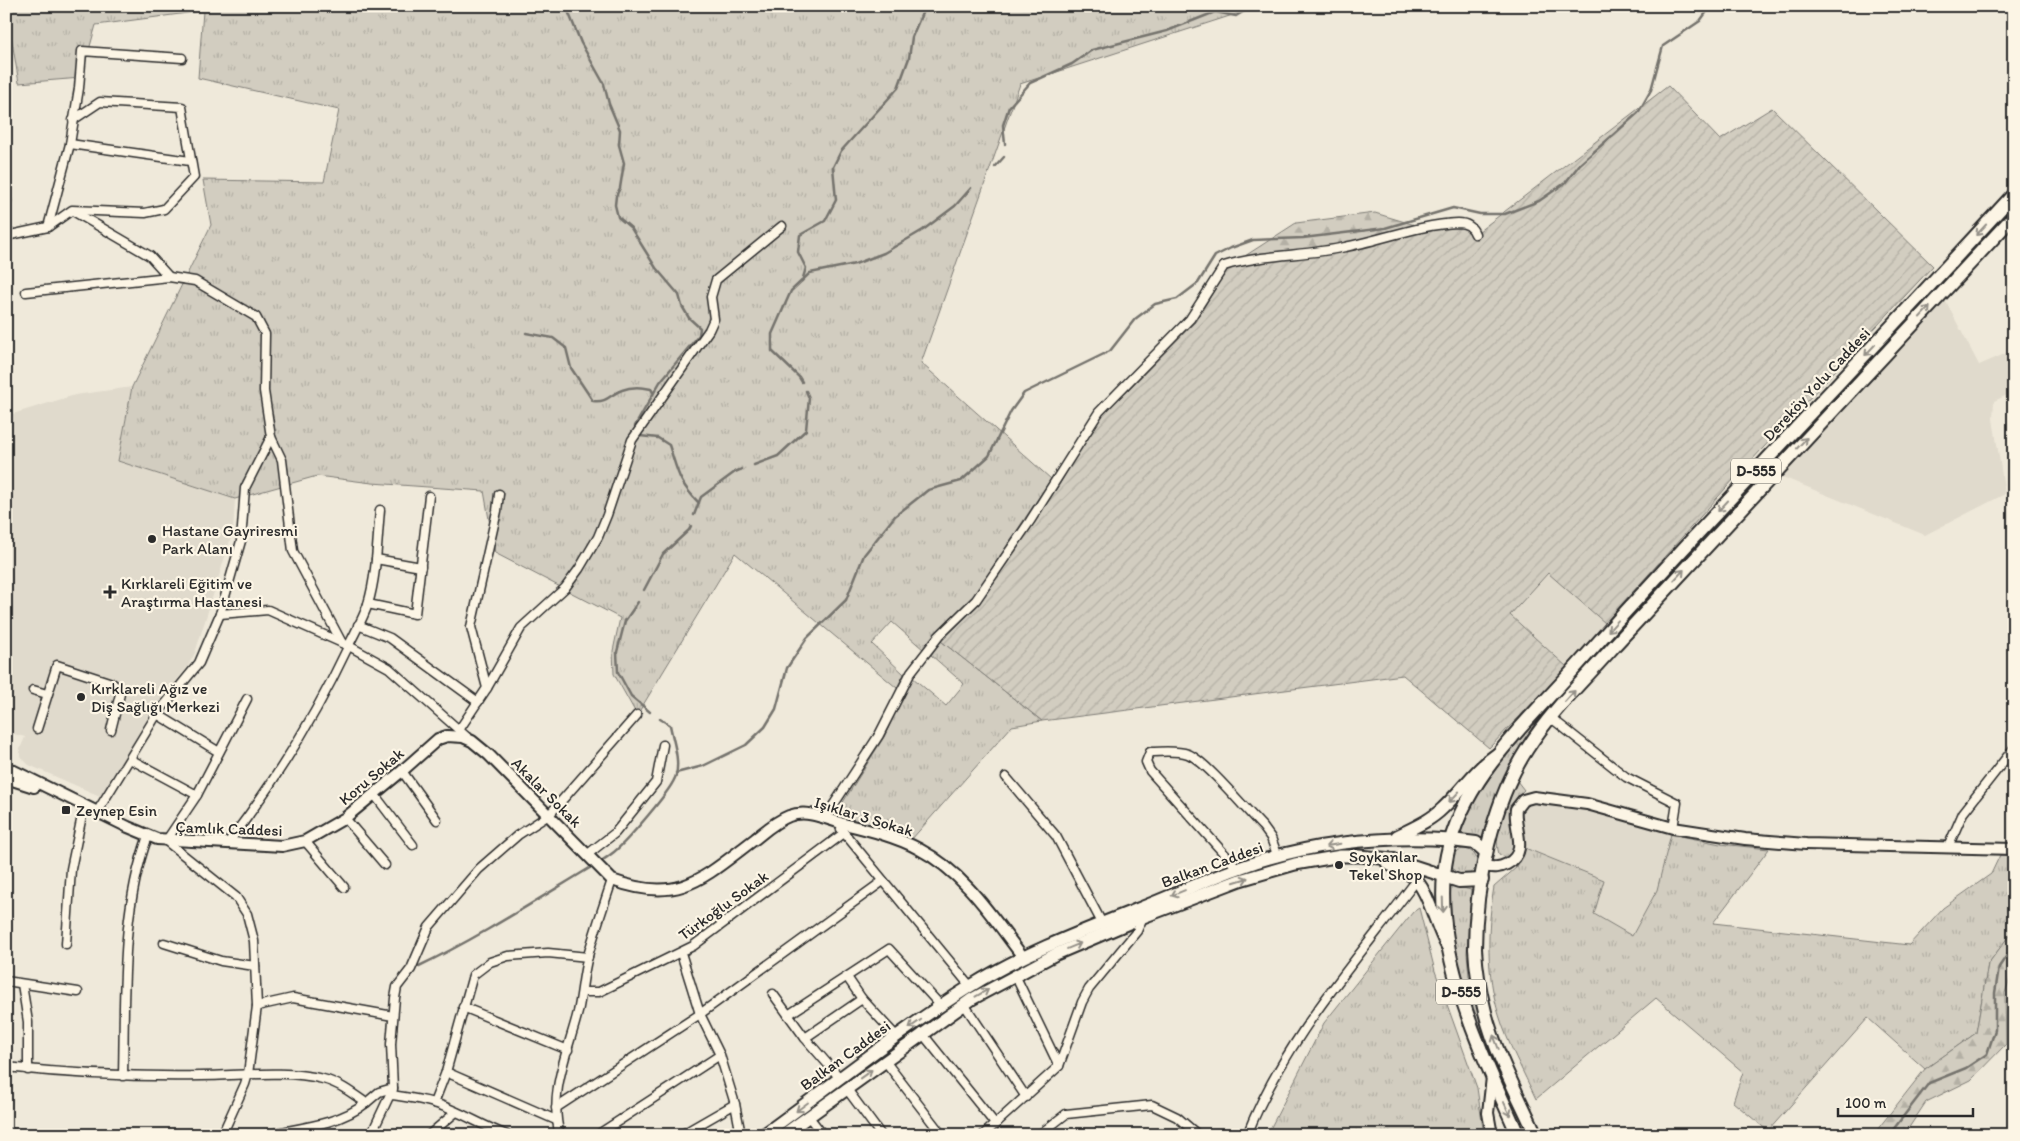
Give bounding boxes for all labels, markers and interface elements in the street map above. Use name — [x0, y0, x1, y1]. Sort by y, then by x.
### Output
one-way arrow — [1975, 224, 1987, 237]
one-way arrow — [1919, 305, 1930, 318]
street label: Dereköy Yolu Caddesi — [1759, 324, 1874, 445]
one-way arrow — [1864, 343, 1876, 356]
one-way arrow — [1796, 437, 1808, 450]
road number: D-555 — [1731, 458, 1781, 484]
one-way arrow — [1717, 500, 1729, 513]
place label: Hastane Gayriresmi Park Alanı — [162, 521, 298, 558]
marker: Hastane Gayriresmi Park Alanı — [146, 533, 158, 545]
one-way arrow — [1673, 569, 1685, 582]
place label: Kırklareli Eğitim ve Araştırma Hastanesi — [121, 574, 262, 611]
marker: Kırklareli Eğitim ve Araştırma Hastanesi — [103, 585, 117, 599]
one-way arrow — [1607, 619, 1619, 632]
place label: Kırklareli Ağız ve Diş Sağlığı Merkezi — [91, 679, 220, 716]
one-way arrow — [1564, 689, 1576, 702]
marker: Kırklareli Ağız ve Diş Sağlığı Merkezi — [75, 691, 87, 703]
street label: Koru Sokak — [335, 743, 408, 809]
street label: Akalar Sokak — [508, 753, 586, 831]
one-way arrow — [1448, 790, 1460, 803]
street label: Işıklar 3 Sokak — [812, 792, 916, 841]
place label: Zeynep Esin — [76, 801, 157, 820]
marker: Zeynep Esin — [60, 804, 72, 816]
street label: Çamlık Caddesi — [175, 817, 283, 840]
street label: Balkan Caddesi — [1159, 837, 1266, 892]
one-way arrow — [1325, 840, 1341, 850]
place label: Soykanlar Tekel Shop — [1349, 847, 1422, 884]
marker: Soykanlar Tekel Shop — [1333, 859, 1345, 871]
street label: Türkoğlu Sokak — [675, 866, 772, 944]
one-way arrow — [1233, 875, 1249, 884]
one-way arrow — [1171, 889, 1186, 898]
one-way arrow — [1438, 897, 1448, 913]
one-way arrow — [1066, 941, 1081, 951]
road number: D-555 — [1436, 980, 1486, 1004]
one-way arrow — [975, 988, 990, 998]
street label: Balkan Caddesi — [796, 1016, 894, 1094]
one-way arrow — [909, 1019, 923, 1029]
one-way arrow — [1491, 1035, 1500, 1050]
one-way arrow — [859, 1069, 873, 1079]
scale bar — [1838, 1086, 1972, 1118]
text: 100 m — [1845, 1094, 1887, 1112]
one-way arrow — [796, 1101, 809, 1112]
one-way arrow — [1503, 1101, 1512, 1116]

